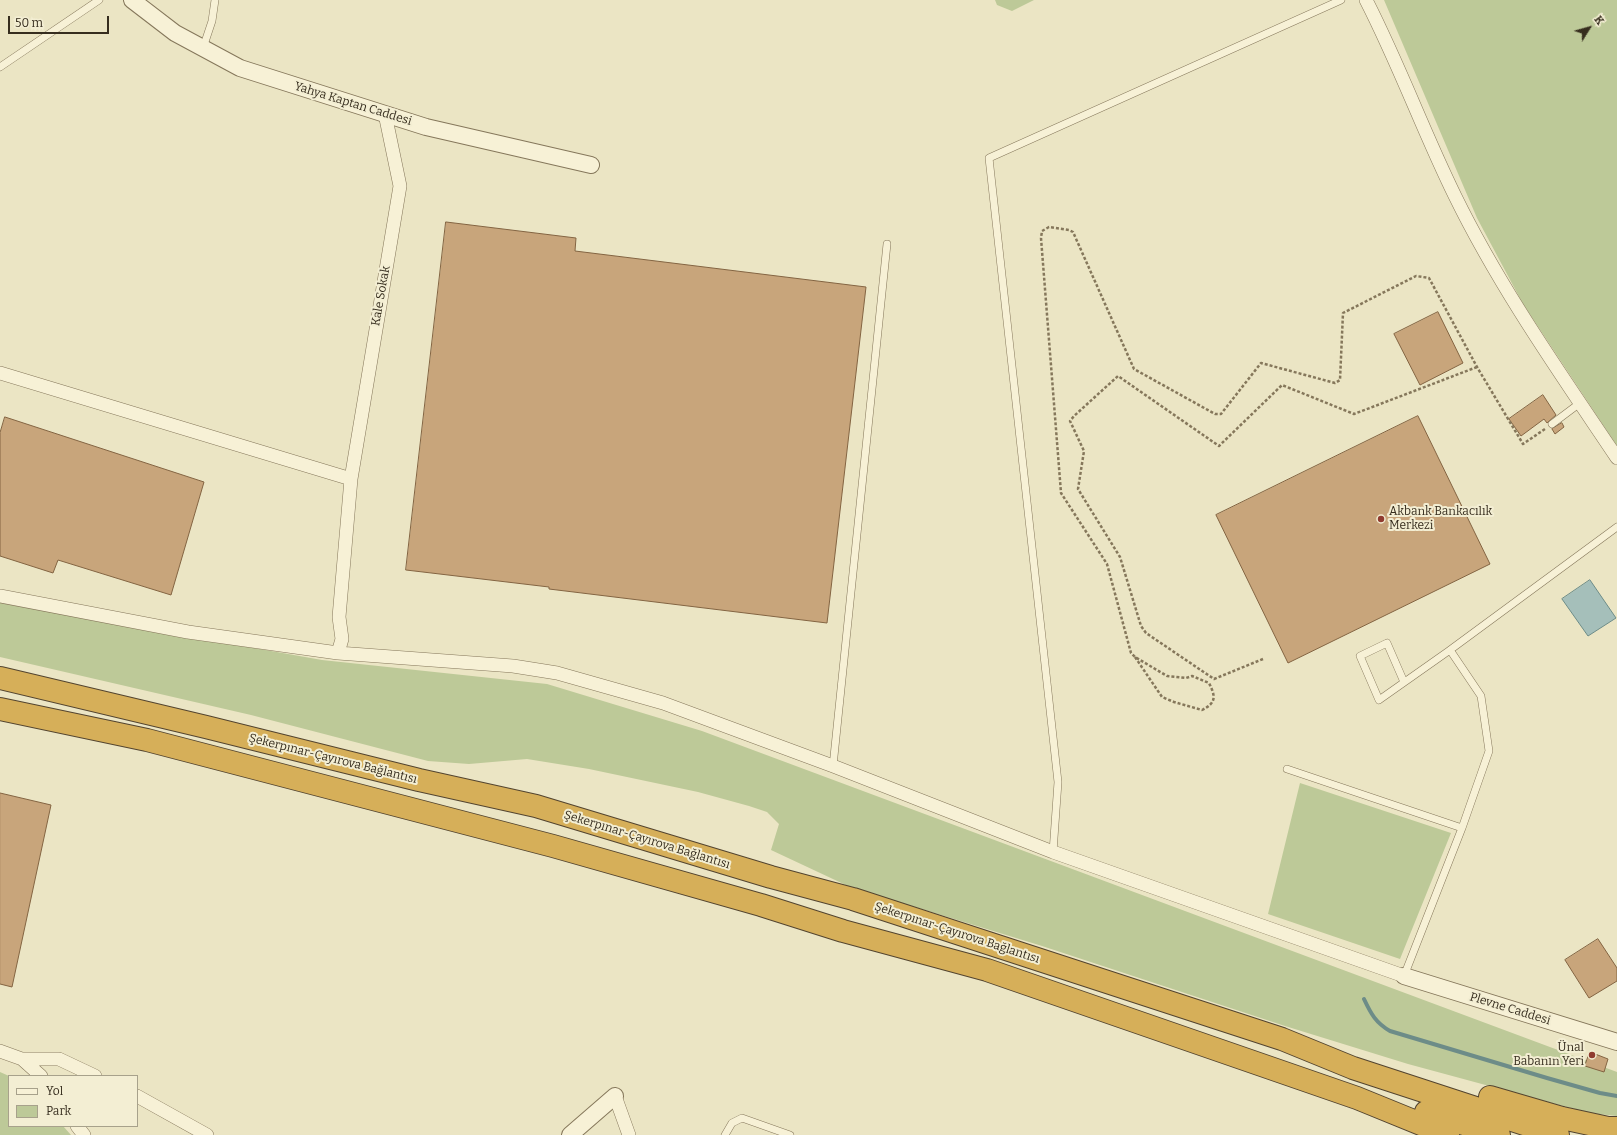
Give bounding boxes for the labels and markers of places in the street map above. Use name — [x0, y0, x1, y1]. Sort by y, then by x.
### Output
place label: Akbank Bankacılık Merkezi — [1389, 505, 1492, 533]
marker: Akbank Bankacılık Merkezi — [1376, 514, 1386, 524]
place label: Ünal Babanın Yeri — [1513, 1041, 1584, 1069]
marker: Ünal Babanın Yeri — [1587, 1050, 1597, 1060]

